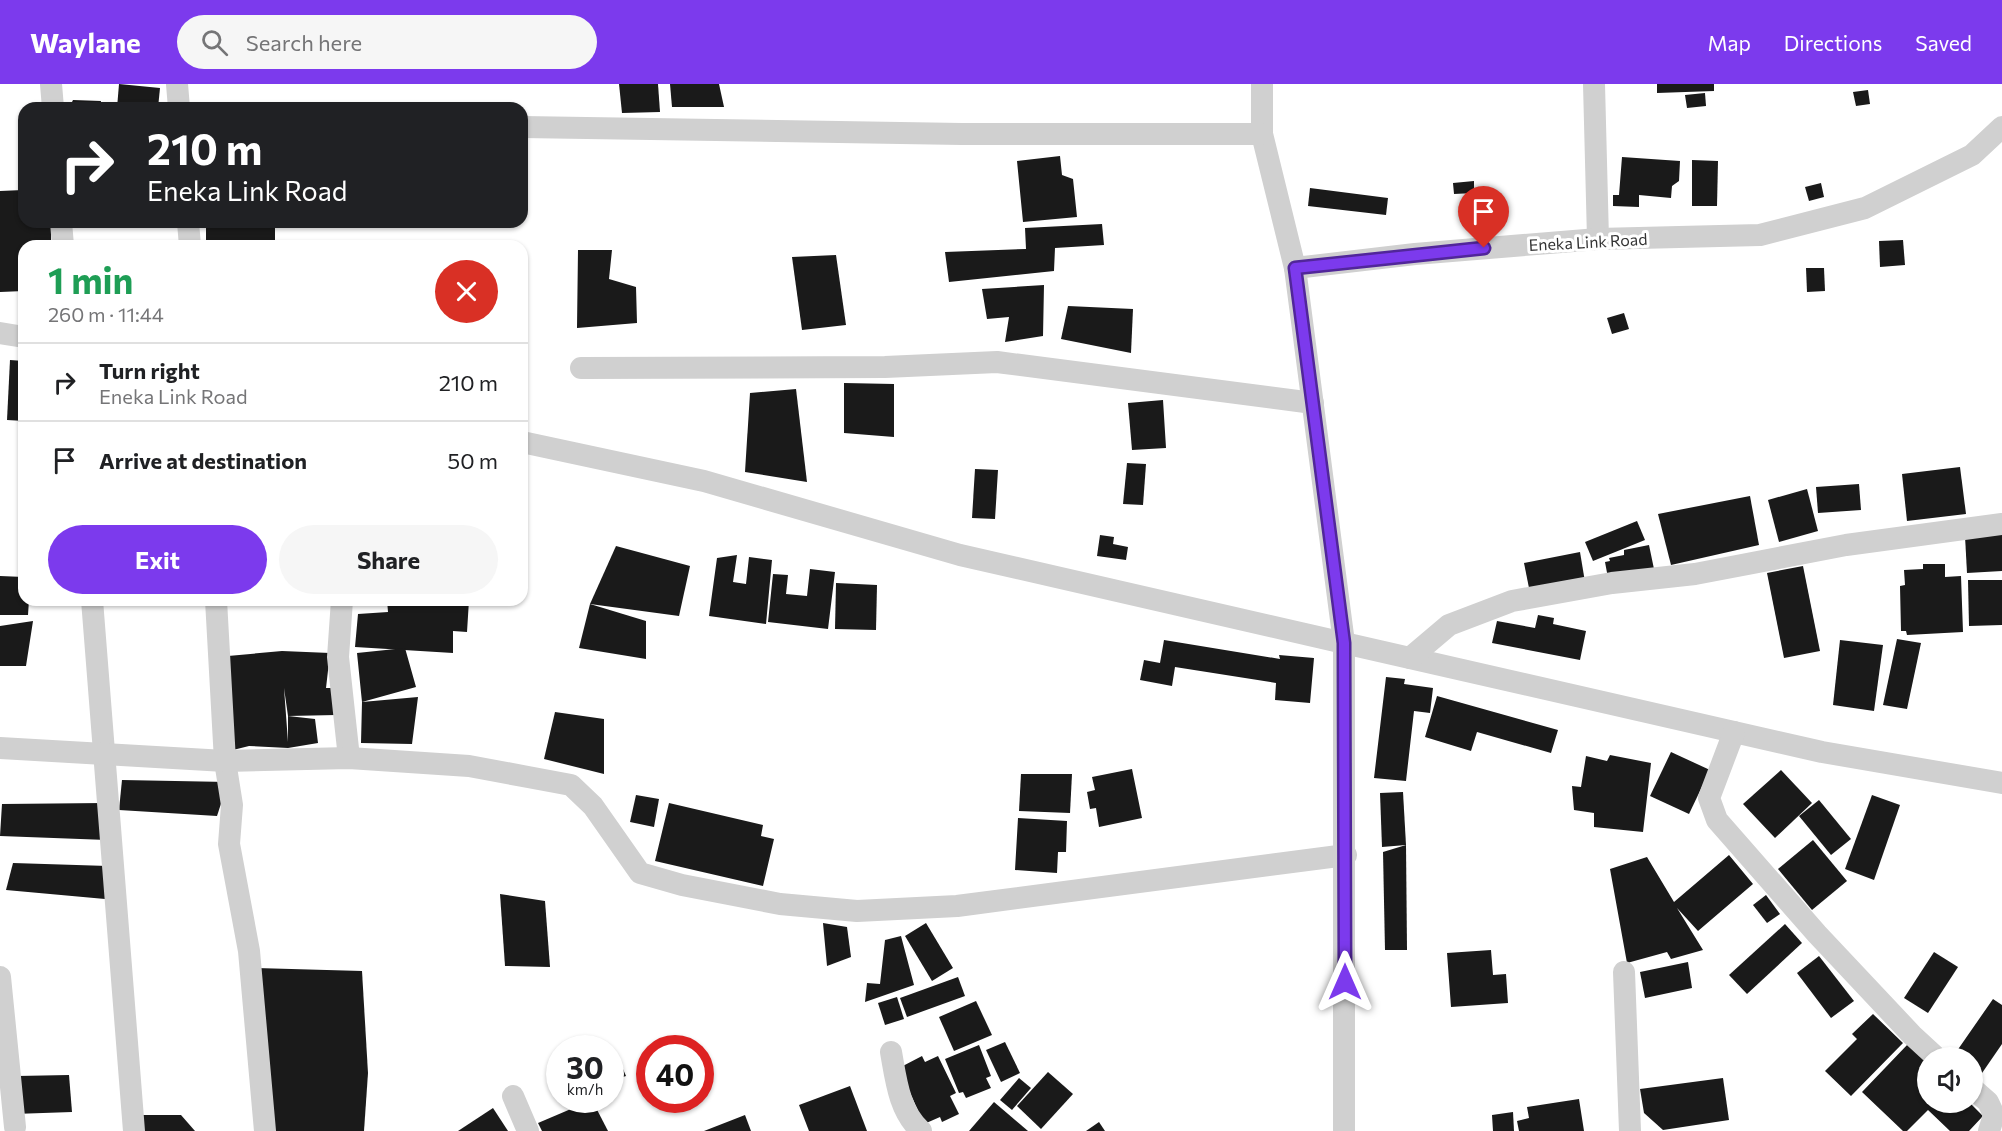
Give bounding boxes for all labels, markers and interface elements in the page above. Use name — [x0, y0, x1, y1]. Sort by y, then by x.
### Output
search box — [177, 15, 597, 69]
text: Waylane — [30, 25, 141, 59]
icon: search — [198, 26, 231, 59]
text: Search here — [246, 29, 362, 56]
text: Map — [1708, 30, 1751, 55]
text: Directions — [1784, 30, 1882, 55]
text: Saved — [1915, 30, 1972, 55]
text: 210 m — [147, 122, 262, 174]
icon: right — [48, 126, 126, 204]
text: Eneka Link Road — [147, 174, 347, 207]
pin — [1458, 186, 1509, 248]
icon: arrive — [1467, 195, 1500, 228]
street label: Eneka Link Road — [1528, 229, 1648, 254]
text: 1 min — [48, 257, 133, 301]
button: close — [435, 260, 498, 323]
text: 260 m · 11:44 — [48, 302, 164, 326]
text: Turn right — [99, 357, 200, 384]
icon: right — [48, 366, 81, 399]
text: 210 m — [439, 369, 498, 396]
text: Eneka Link Road — [99, 384, 247, 408]
icon: arrive — [48, 444, 81, 477]
text: Arrive at destination — [99, 447, 307, 474]
text: 50 m — [448, 447, 498, 474]
button: Exit — [48, 525, 267, 594]
button: Share — [279, 525, 498, 594]
position arrow — [1313, 950, 1377, 1014]
speed limit sign: 40 — [636, 1035, 714, 1113]
map controls — [1917, 1047, 1983, 1113]
button: sound — [1917, 1047, 1983, 1113]
text: 30 — [566, 1048, 604, 1085]
text: km/h — [567, 1080, 603, 1098]

